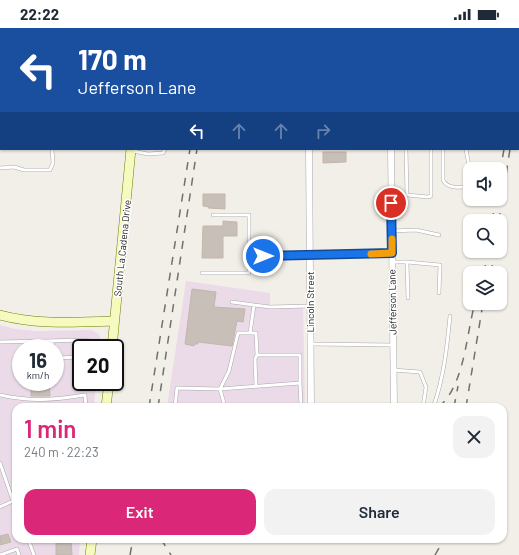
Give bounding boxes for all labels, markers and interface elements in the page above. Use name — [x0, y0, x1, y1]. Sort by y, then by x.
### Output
text: 22:22 — [20, 5, 59, 23]
text: 170 m — [78, 42, 147, 76]
icon: left — [12, 44, 64, 96]
text: Jefferson Lane — [78, 76, 196, 98]
icon: left — [186, 120, 208, 142]
icon: ahead — [228, 120, 250, 142]
icon: ahead — [270, 120, 292, 142]
icon: right — [312, 120, 334, 142]
map controls — [463, 162, 507, 310]
button: sound — [463, 162, 507, 206]
pin — [374, 186, 408, 220]
icon: arrive — [380, 192, 402, 214]
street label: South La Cadena Drive — [111, 199, 133, 297]
button: search — [463, 214, 507, 258]
position arrow — [242, 235, 284, 277]
button: layers — [463, 266, 507, 310]
street label: Jefferson Lane — [385, 269, 399, 335]
street label: Lincoln Street — [304, 271, 316, 333]
speed limit sign: 20 — [72, 339, 124, 391]
text: 16 — [29, 348, 47, 372]
text: km/h — [27, 369, 49, 381]
text: 1 min — [24, 414, 76, 443]
button: close — [453, 416, 495, 458]
text: 240 m · 22:23 — [24, 444, 99, 460]
button: Exit — [24, 489, 256, 535]
button: Share — [264, 489, 495, 535]

